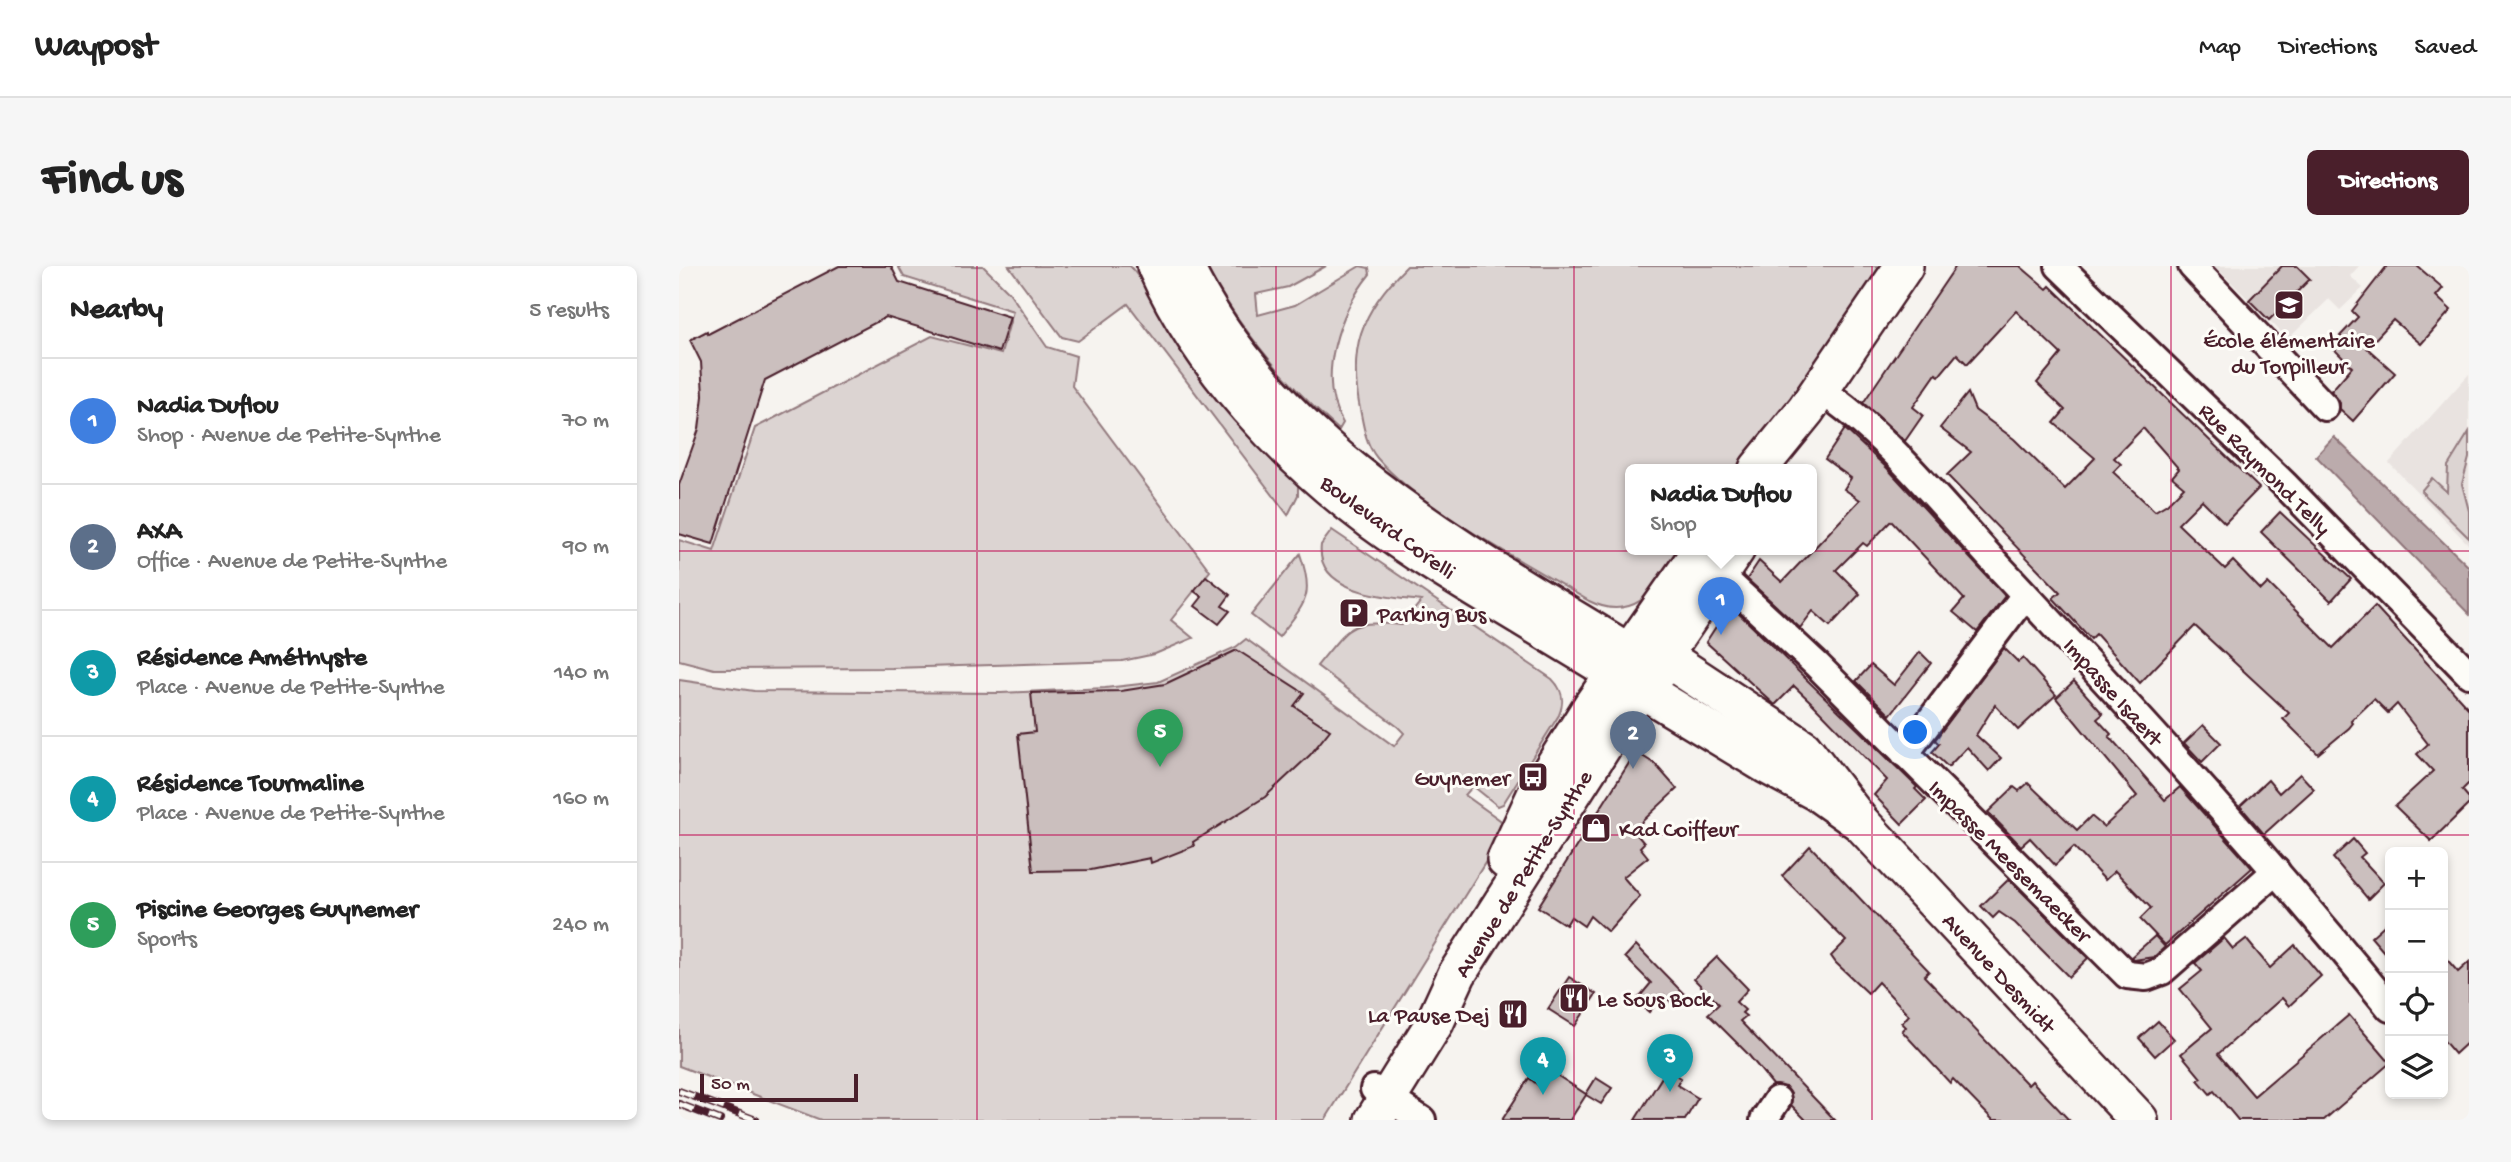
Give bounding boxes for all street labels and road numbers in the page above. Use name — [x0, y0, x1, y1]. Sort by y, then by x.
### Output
street label: Rue Raymond Telly — [2192, 398, 2336, 542]
street label: Boulevard Corelli — [1313, 470, 1460, 587]
street label: Impasse Isaert — [2056, 634, 2168, 754]
street label: Avenue de Petite-Synthe — [1450, 765, 1600, 984]
street label: Impasse Meesemaecker — [1921, 775, 2097, 951]
street label: Avenue Desmidt — [1935, 909, 2061, 1041]

